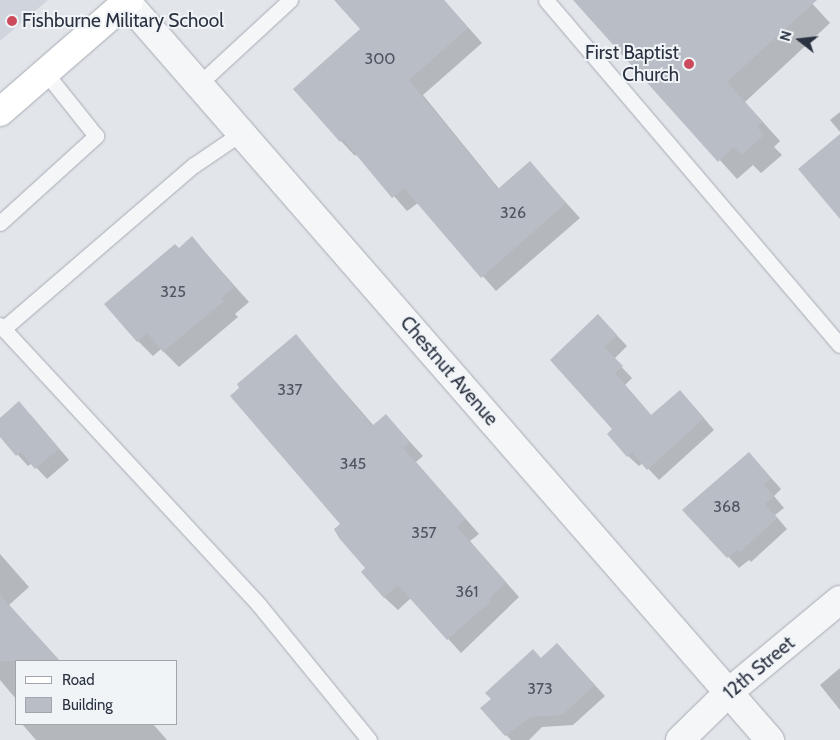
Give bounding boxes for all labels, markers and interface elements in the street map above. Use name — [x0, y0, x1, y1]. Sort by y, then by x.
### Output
place label: Fishburne Military School — [22, 10, 224, 32]
marker: Fishburne Military School — [6, 15, 18, 27]
north arrow — [775, 15, 825, 65]
text: N — [776, 29, 796, 43]
place label: First Baptist Church — [585, 42, 679, 86]
house number: 300 — [365, 49, 395, 69]
marker: First Baptist Church — [683, 58, 695, 70]
house number: 326 — [500, 203, 526, 223]
house number: 325 — [160, 282, 186, 302]
street label: Chestnut Avenue — [395, 312, 503, 430]
house number: 337 — [277, 380, 303, 400]
house number: 345 — [340, 454, 366, 474]
house number: 368 — [713, 497, 741, 517]
house number: 357 — [411, 523, 437, 543]
house number: 361 — [456, 582, 478, 602]
street label: 12th Street — [719, 632, 799, 704]
legend — [15, 660, 178, 725]
text: Road — [62, 671, 95, 689]
house number: 373 — [527, 679, 553, 699]
text: Building — [62, 696, 113, 714]

